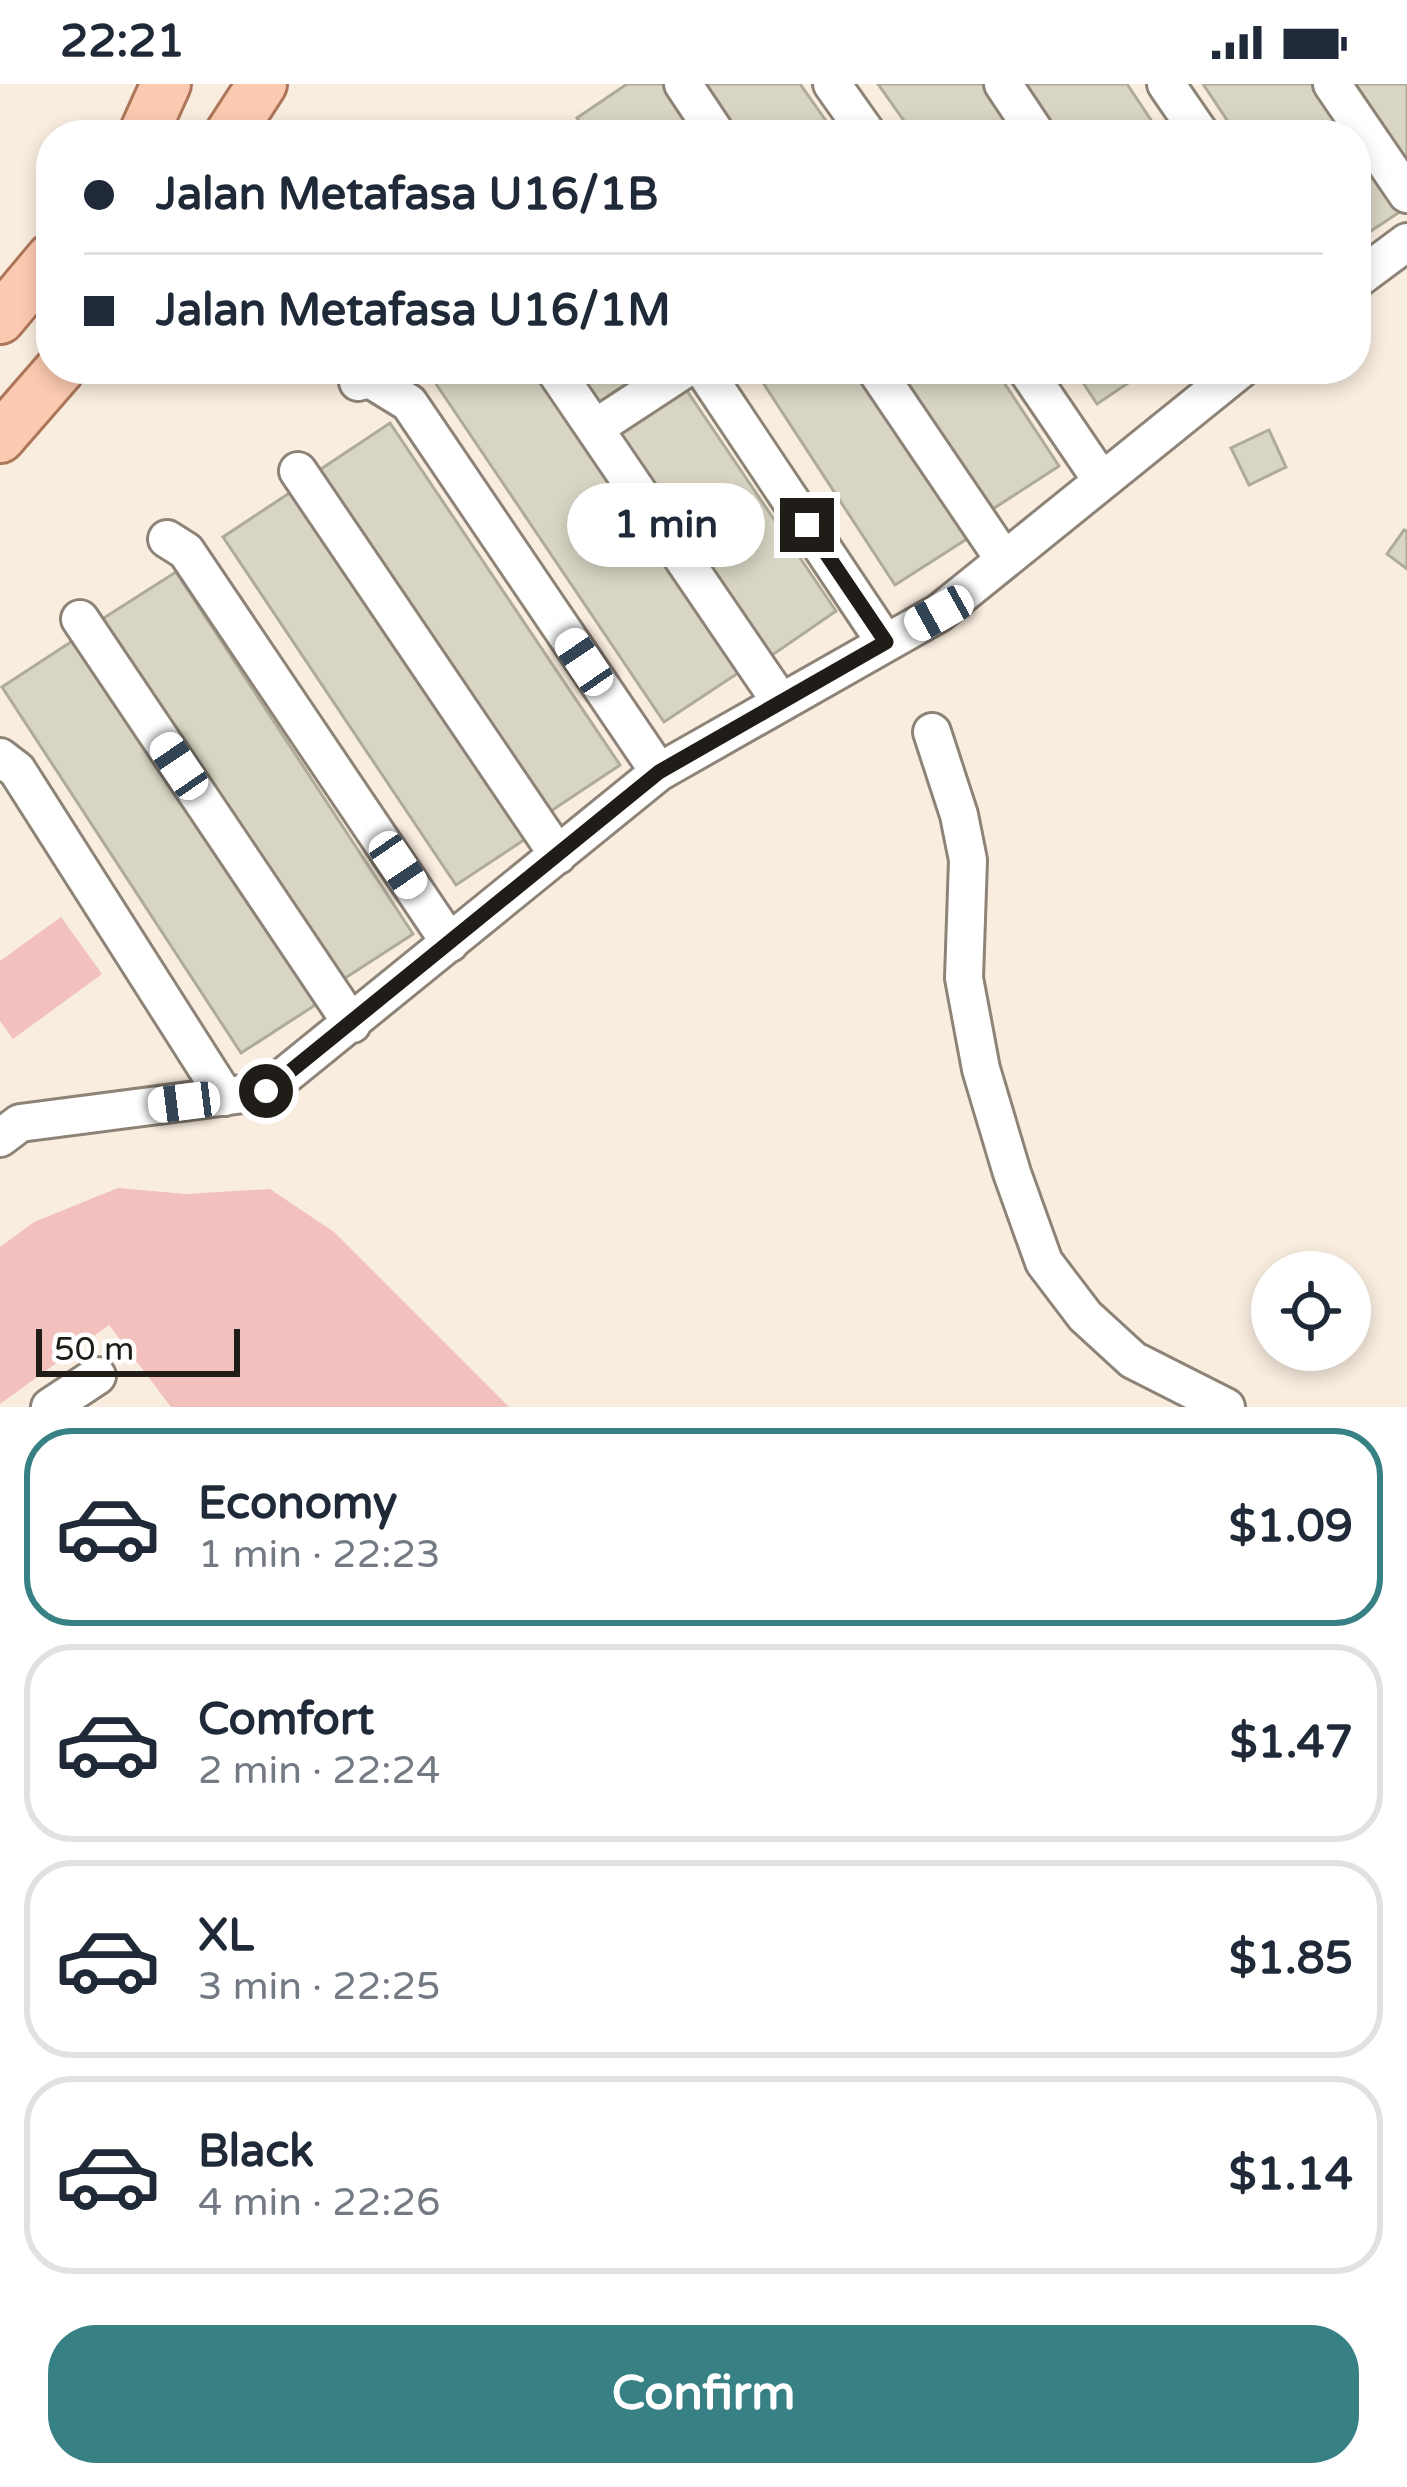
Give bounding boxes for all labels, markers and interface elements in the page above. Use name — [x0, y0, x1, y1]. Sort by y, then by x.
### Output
text: 22:21 — [60, 15, 185, 69]
text: Jalan Metafasa U16/1B — [156, 168, 658, 222]
text: Jalan Metafasa U16/1M — [156, 284, 671, 338]
callout: 1 min — [567, 483, 765, 567]
route end — [780, 498, 834, 552]
text: 1 min — [614, 501, 718, 548]
car — [899, 580, 979, 646]
car — [549, 622, 619, 702]
car — [144, 726, 214, 806]
car — [363, 825, 433, 905]
route start — [239, 1064, 293, 1118]
car — [146, 1080, 222, 1124]
map controls — [1251, 1251, 1371, 1371]
button: locate — [1251, 1251, 1371, 1371]
scale bar — [36, 1323, 240, 1376]
text: 50 m — [54, 1330, 134, 1369]
icon: car — [54, 1473, 162, 1581]
text: Economy — [198, 1477, 397, 1531]
text: $1.09 — [1229, 1500, 1353, 1554]
text: 1 min · 22:23 — [198, 1531, 440, 1578]
icon: car — [54, 1689, 162, 1797]
text: Comfort — [198, 1693, 374, 1747]
text: $1.47 — [1230, 1716, 1353, 1770]
text: 2 min · 22:24 — [198, 1747, 440, 1794]
icon: car — [54, 1905, 162, 2013]
text: XL — [198, 1909, 254, 1963]
text: $1.85 — [1229, 1932, 1353, 1986]
text: 3 min · 22:25 — [198, 1963, 440, 2010]
icon: car — [54, 2121, 162, 2229]
text: Black — [198, 2125, 314, 2179]
text: $1.14 — [1229, 2148, 1353, 2202]
text: 4 min · 22:26 — [198, 2179, 440, 2226]
button: Confirm — [48, 2325, 1359, 2463]

